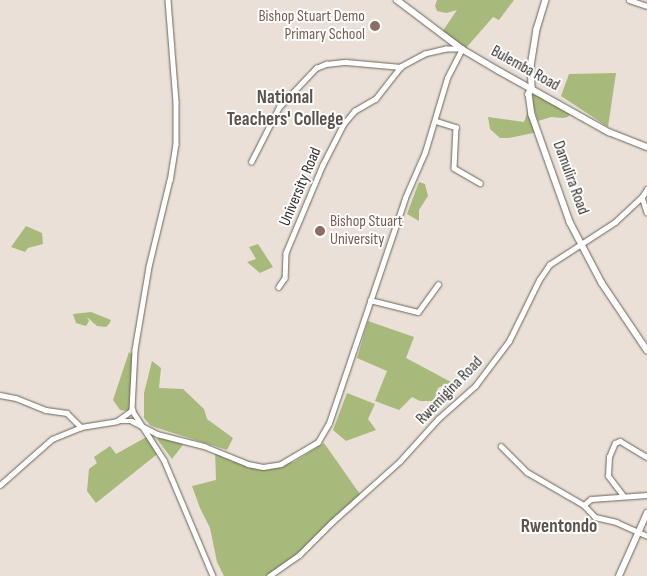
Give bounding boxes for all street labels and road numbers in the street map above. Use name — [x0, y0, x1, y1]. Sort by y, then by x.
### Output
street label: Bulemba Road — [487, 42, 563, 96]
street label: Damulira Road — [548, 139, 592, 217]
street label: University Road — [276, 145, 326, 229]
street label: Rwemigina Road — [413, 353, 487, 429]

